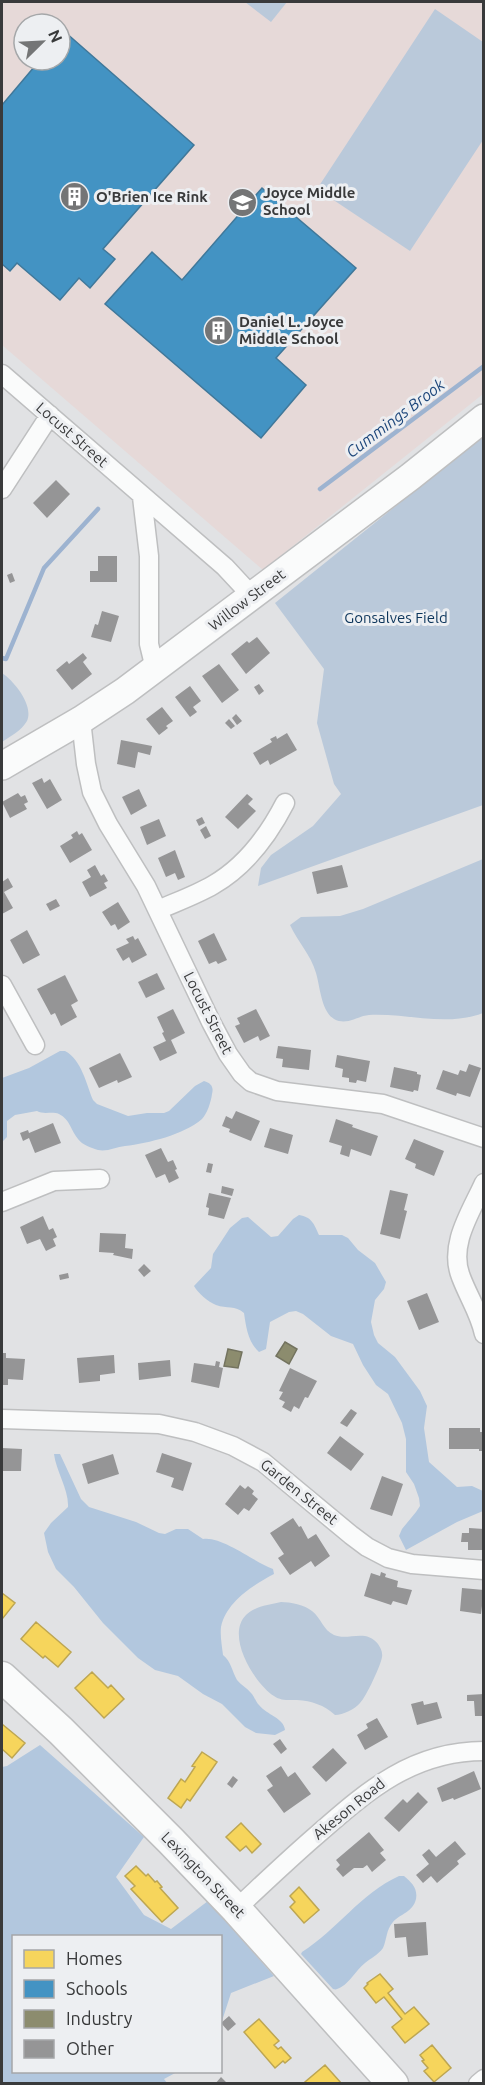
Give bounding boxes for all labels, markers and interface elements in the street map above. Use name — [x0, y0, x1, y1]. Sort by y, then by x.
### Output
north arrow — [12, 12, 72, 72]
text: N — [45, 27, 66, 45]
building icon: O'Brien Ice Rink — [59, 181, 91, 213]
place label: Joyce Middle School — [263, 184, 355, 218]
school or university icon: Joyce Middle School — [226, 186, 258, 218]
place label: O'Brien Ice Rink — [96, 188, 208, 205]
place label: Daniel L. Joyce Middle School — [239, 313, 344, 347]
building icon: Daniel L. Joyce Middle School — [202, 315, 234, 347]
water label: Cummings Brook — [342, 375, 448, 461]
street label: Locust Street — [33, 399, 112, 471]
street label: Willow Street — [205, 565, 288, 634]
park label: Gonsalves Field — [344, 609, 448, 626]
street label: Locust Street — [181, 969, 236, 1057]
street label: Garden Street — [257, 1455, 341, 1528]
street label: Akeson Road — [309, 1775, 388, 1843]
street label: Lexington Street — [158, 1828, 249, 1921]
legend — [12, 1935, 222, 2073]
text: Homes — [66, 1948, 123, 1968]
text: Schools — [66, 1978, 128, 1998]
text: Industry — [66, 2008, 133, 2028]
text: Other — [66, 2038, 114, 2058]

